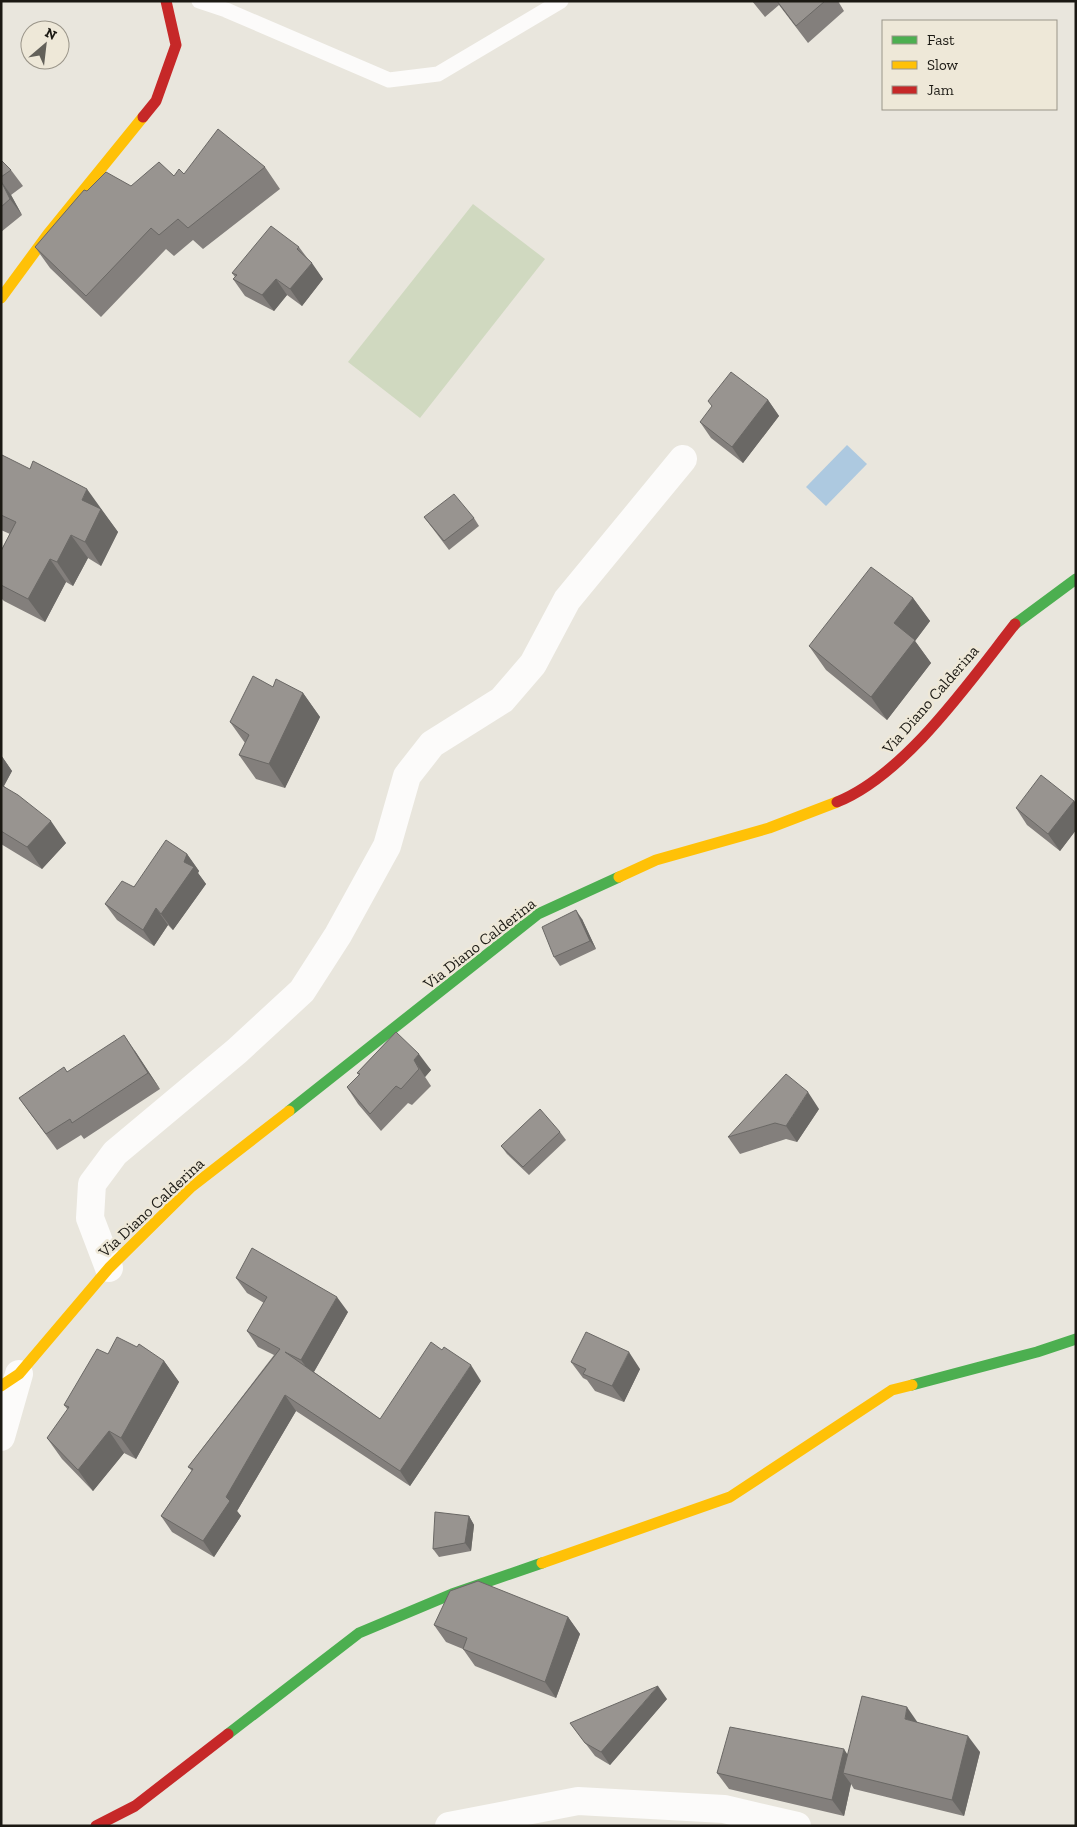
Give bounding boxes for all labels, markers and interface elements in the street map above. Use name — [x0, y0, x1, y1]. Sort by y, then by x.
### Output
north arrow — [20, 20, 70, 70]
legend — [882, 20, 1057, 110]
text: N — [42, 24, 60, 44]
text: Fast — [927, 31, 955, 49]
text: Slow — [927, 56, 959, 74]
text: Jam — [927, 81, 954, 99]
street label: Via Diano Calderina — [878, 641, 983, 758]
street label: Via Diano Calderina — [419, 894, 539, 994]
street label: Via Diano Calderina — [94, 1153, 208, 1262]

